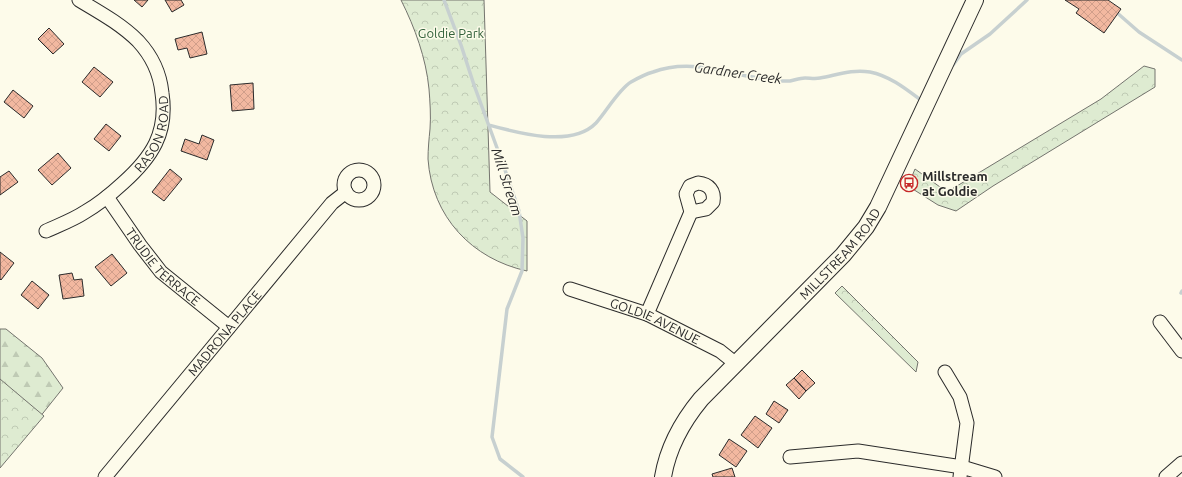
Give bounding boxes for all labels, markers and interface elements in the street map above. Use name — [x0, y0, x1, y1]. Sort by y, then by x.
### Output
park label: Goldie Park — [418, 26, 485, 40]
water label: Gardner Creek — [693, 59, 784, 87]
street label: RASON ROAD — [131, 95, 170, 175]
water label: Mill Stream — [488, 146, 526, 218]
place label: Millstream at Goldie — [922, 169, 988, 198]
bus stop icon: Millstream at Goldie — [899, 173, 919, 193]
street label: MILLSTREAM ROAD — [797, 206, 883, 302]
street label: TRUDIE TERRACE — [123, 225, 203, 308]
street label: MADRONA PLACE — [185, 288, 264, 378]
street label: GOLDIE AVENUE — [608, 295, 702, 347]

